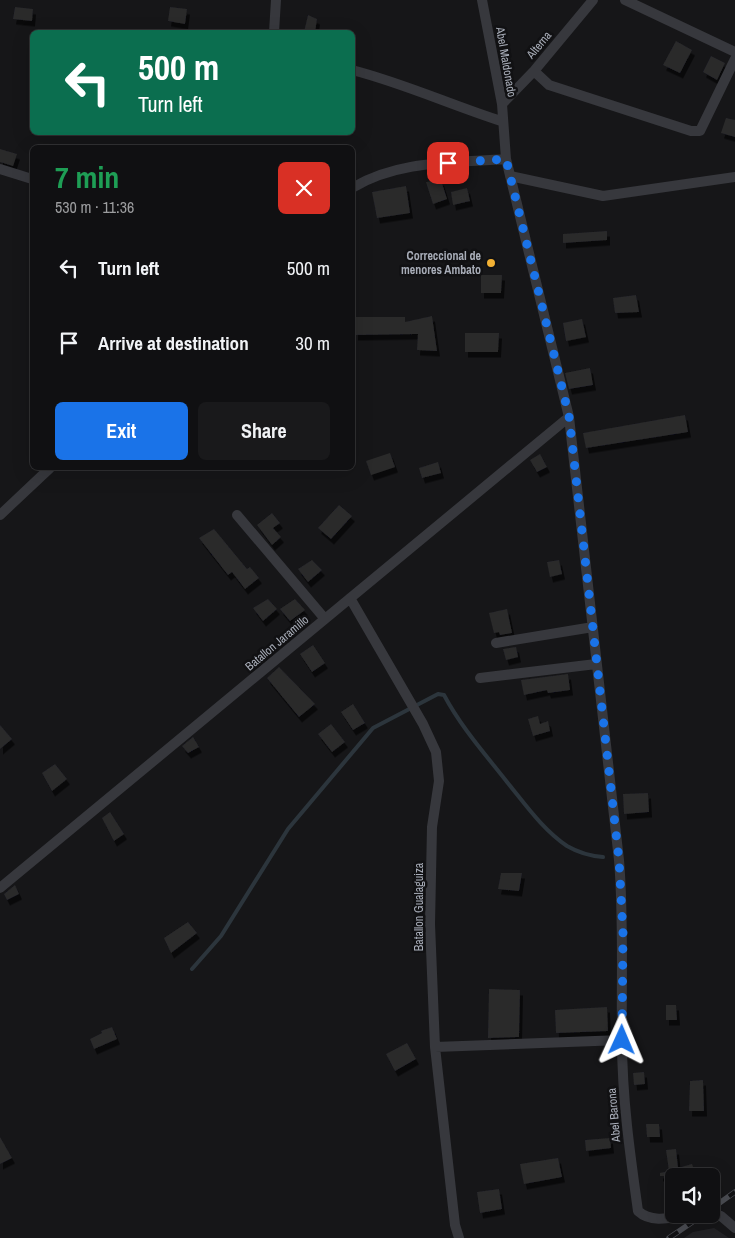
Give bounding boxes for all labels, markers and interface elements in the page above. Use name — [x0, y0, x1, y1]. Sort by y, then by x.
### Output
street label: Abel Maldonado — [492, 25, 520, 98]
street label: Alterna — [522, 28, 555, 63]
text: 500 m — [138, 44, 219, 91]
icon: left — [55, 50, 120, 115]
text: Turn left — [138, 89, 203, 119]
pin — [427, 142, 469, 184]
icon: arrive — [434, 149, 462, 177]
text: 7 min — [55, 157, 119, 197]
button: close — [278, 162, 330, 214]
text: 530 m · 11:36 — [55, 196, 134, 218]
place label: Correccional de menores Ambato — [401, 248, 482, 278]
icon: left — [55, 254, 83, 282]
text: Turn left — [98, 255, 159, 281]
text: 500 m — [287, 255, 330, 281]
marker: Correccional de menores Ambato — [485, 257, 497, 269]
icon: arrive — [55, 329, 83, 357]
text: Arrive at destination — [98, 330, 249, 356]
text: 30 m — [295, 330, 330, 356]
button: Exit — [55, 402, 188, 460]
button: Share — [198, 402, 330, 460]
street label: Batallon Jaramillo — [242, 612, 312, 674]
street label: Batallon Gualaguiza — [411, 862, 427, 951]
position arrow — [595, 1013, 647, 1065]
street label: Abel Barona — [604, 1087, 624, 1144]
map controls — [665, 1168, 720, 1223]
button: sound — [665, 1168, 720, 1223]

